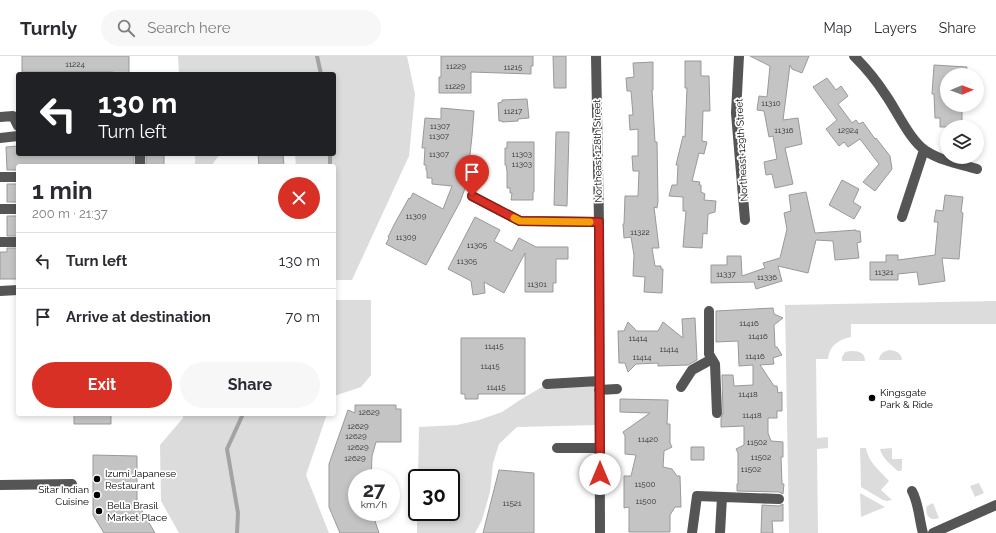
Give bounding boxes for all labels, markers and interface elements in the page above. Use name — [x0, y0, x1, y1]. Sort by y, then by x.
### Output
search box — [101, 10, 381, 46]
text: Turnly — [20, 17, 77, 39]
icon: search — [115, 17, 137, 39]
text: Search here — [147, 19, 231, 37]
text: Map — [824, 20, 852, 36]
text: Layers — [874, 20, 917, 36]
text: Share — [939, 20, 976, 36]
house number: 11224 — [65, 59, 85, 69]
house number: 11229 — [446, 61, 466, 71]
house number: 11215 — [504, 62, 523, 72]
north arrow — [940, 68, 984, 112]
map controls — [940, 68, 984, 164]
house number: 11229 — [445, 81, 465, 91]
text: 130 m — [98, 87, 177, 120]
icon: left — [32, 88, 84, 140]
street label: Northeast 129th Street — [733, 98, 750, 202]
house number: 11310 — [761, 98, 781, 108]
street label: Northeast 128th Street — [591, 99, 604, 203]
house number: 11217 — [504, 106, 523, 116]
button: layers — [940, 120, 984, 164]
text: Turn left — [98, 121, 167, 142]
house number: 11307 — [430, 121, 451, 131]
house number: 11316 — [774, 125, 794, 135]
house number: 12924 — [838, 125, 859, 135]
house number: 11307 — [429, 131, 450, 141]
house number: 11307 — [429, 149, 450, 159]
house number: 11303 — [512, 149, 532, 159]
pin — [455, 155, 489, 196]
house number: 11303 — [512, 159, 532, 169]
icon: arrive — [461, 161, 483, 183]
text: 1 min — [32, 176, 93, 205]
button: close — [278, 177, 320, 219]
text: 200 m · 21:37 — [32, 206, 108, 221]
house number: 11309 — [406, 211, 427, 221]
house number: 11322 — [630, 227, 650, 237]
house number: 11309 — [396, 232, 417, 242]
house number: 11305 — [467, 240, 488, 250]
icon: left — [32, 250, 54, 272]
text: Turn left — [66, 252, 127, 270]
text: 130 m — [279, 252, 320, 270]
house number: 11305 — [457, 256, 478, 266]
house number: 11321 — [875, 267, 894, 277]
house number: 11337 — [716, 269, 737, 279]
house number: 11336 — [757, 272, 777, 282]
house number: 11301 — [527, 279, 547, 289]
icon: arrive — [32, 306, 54, 328]
text: Arrive at destination — [66, 308, 211, 326]
text: 70 m — [285, 308, 320, 326]
house number: 11416 — [739, 318, 759, 328]
house number: 11416 — [748, 331, 768, 341]
house number: 11414 — [628, 333, 648, 343]
house number: 11415 — [485, 341, 504, 351]
house number: 11414 — [659, 344, 679, 354]
house number: 11416 — [745, 351, 765, 361]
house number: 11414 — [632, 352, 652, 362]
house number: 11415 — [481, 361, 500, 371]
button: Exit — [32, 362, 172, 408]
button: Share — [180, 362, 320, 408]
house number: 11415 — [487, 382, 506, 392]
place label: Kingsgate Park & Ride — [880, 387, 933, 410]
house number: 11418 — [738, 389, 758, 399]
marker: Kingsgate Park & Ride — [867, 393, 877, 403]
house number: 12629 — [358, 407, 380, 417]
house number: 11418 — [742, 410, 762, 420]
house number: 12629 — [347, 421, 369, 431]
house number: 12629 — [345, 431, 367, 441]
house number: 11420 — [638, 434, 658, 444]
house number: 11502 — [747, 437, 767, 447]
house number: 12629 — [347, 442, 369, 452]
house number: 11502 — [751, 452, 771, 462]
house number: 12629 — [344, 453, 366, 463]
position arrow — [579, 453, 621, 495]
house number: 11502 — [741, 464, 761, 474]
place label: Izumi Japanese Restaurant — [105, 468, 176, 491]
speed limit sign: 30 — [408, 469, 460, 521]
marker: Izumi Japanese Restaurant — [92, 474, 102, 484]
text: 27 — [363, 478, 385, 502]
house number: 11500 — [635, 479, 656, 489]
place label: Sitar Indian Cuisine — [38, 484, 89, 507]
marker: Sitar Indian Cuisine — [92, 490, 102, 500]
house number: 11500 — [636, 496, 657, 506]
house number: 11521 — [503, 498, 522, 508]
text: km/h — [361, 499, 387, 510]
place label: Bella Brasil Market Place — [107, 500, 167, 523]
marker: Bella Brasil Market Place — [94, 506, 104, 516]

